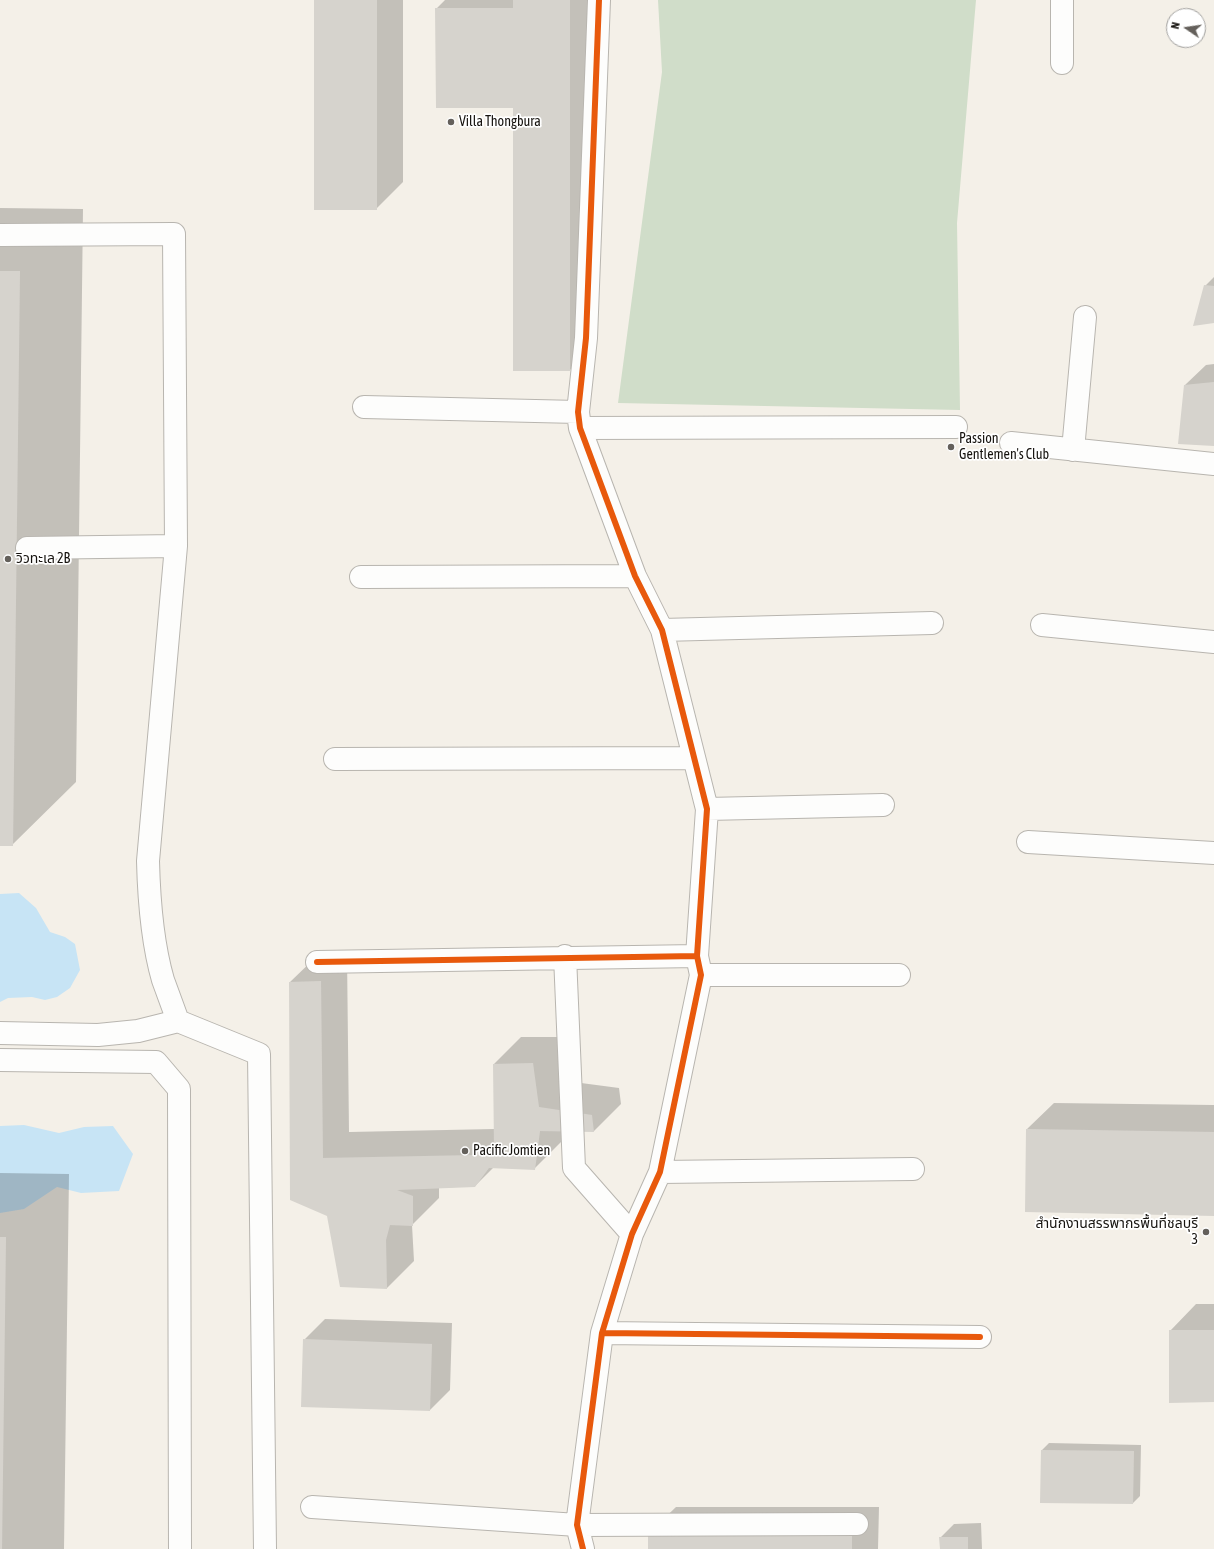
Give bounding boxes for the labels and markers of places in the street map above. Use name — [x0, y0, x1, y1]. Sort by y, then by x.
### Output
place label: Villa Thongbura — [459, 114, 541, 130]
marker: Villa Thongbura — [446, 117, 456, 127]
place label: Passion Gentlemen's Club — [959, 431, 1049, 464]
marker: Passion Gentlemen's Club — [946, 442, 956, 452]
place label: วิวทะเล 2B — [16, 551, 70, 567]
marker: วิวทะเล 2B — [3, 554, 13, 564]
place label: Pacific Jomtien — [473, 1143, 550, 1159]
marker: Pacific Jomtien — [460, 1146, 470, 1156]
place label: สำนักงานสรรพากรพื้นที่ชลบุรี 3 — [1035, 1216, 1198, 1248]
marker: สำนักงานสรรพากรพื้นที่ชลบุรี 3 — [1201, 1227, 1211, 1237]

